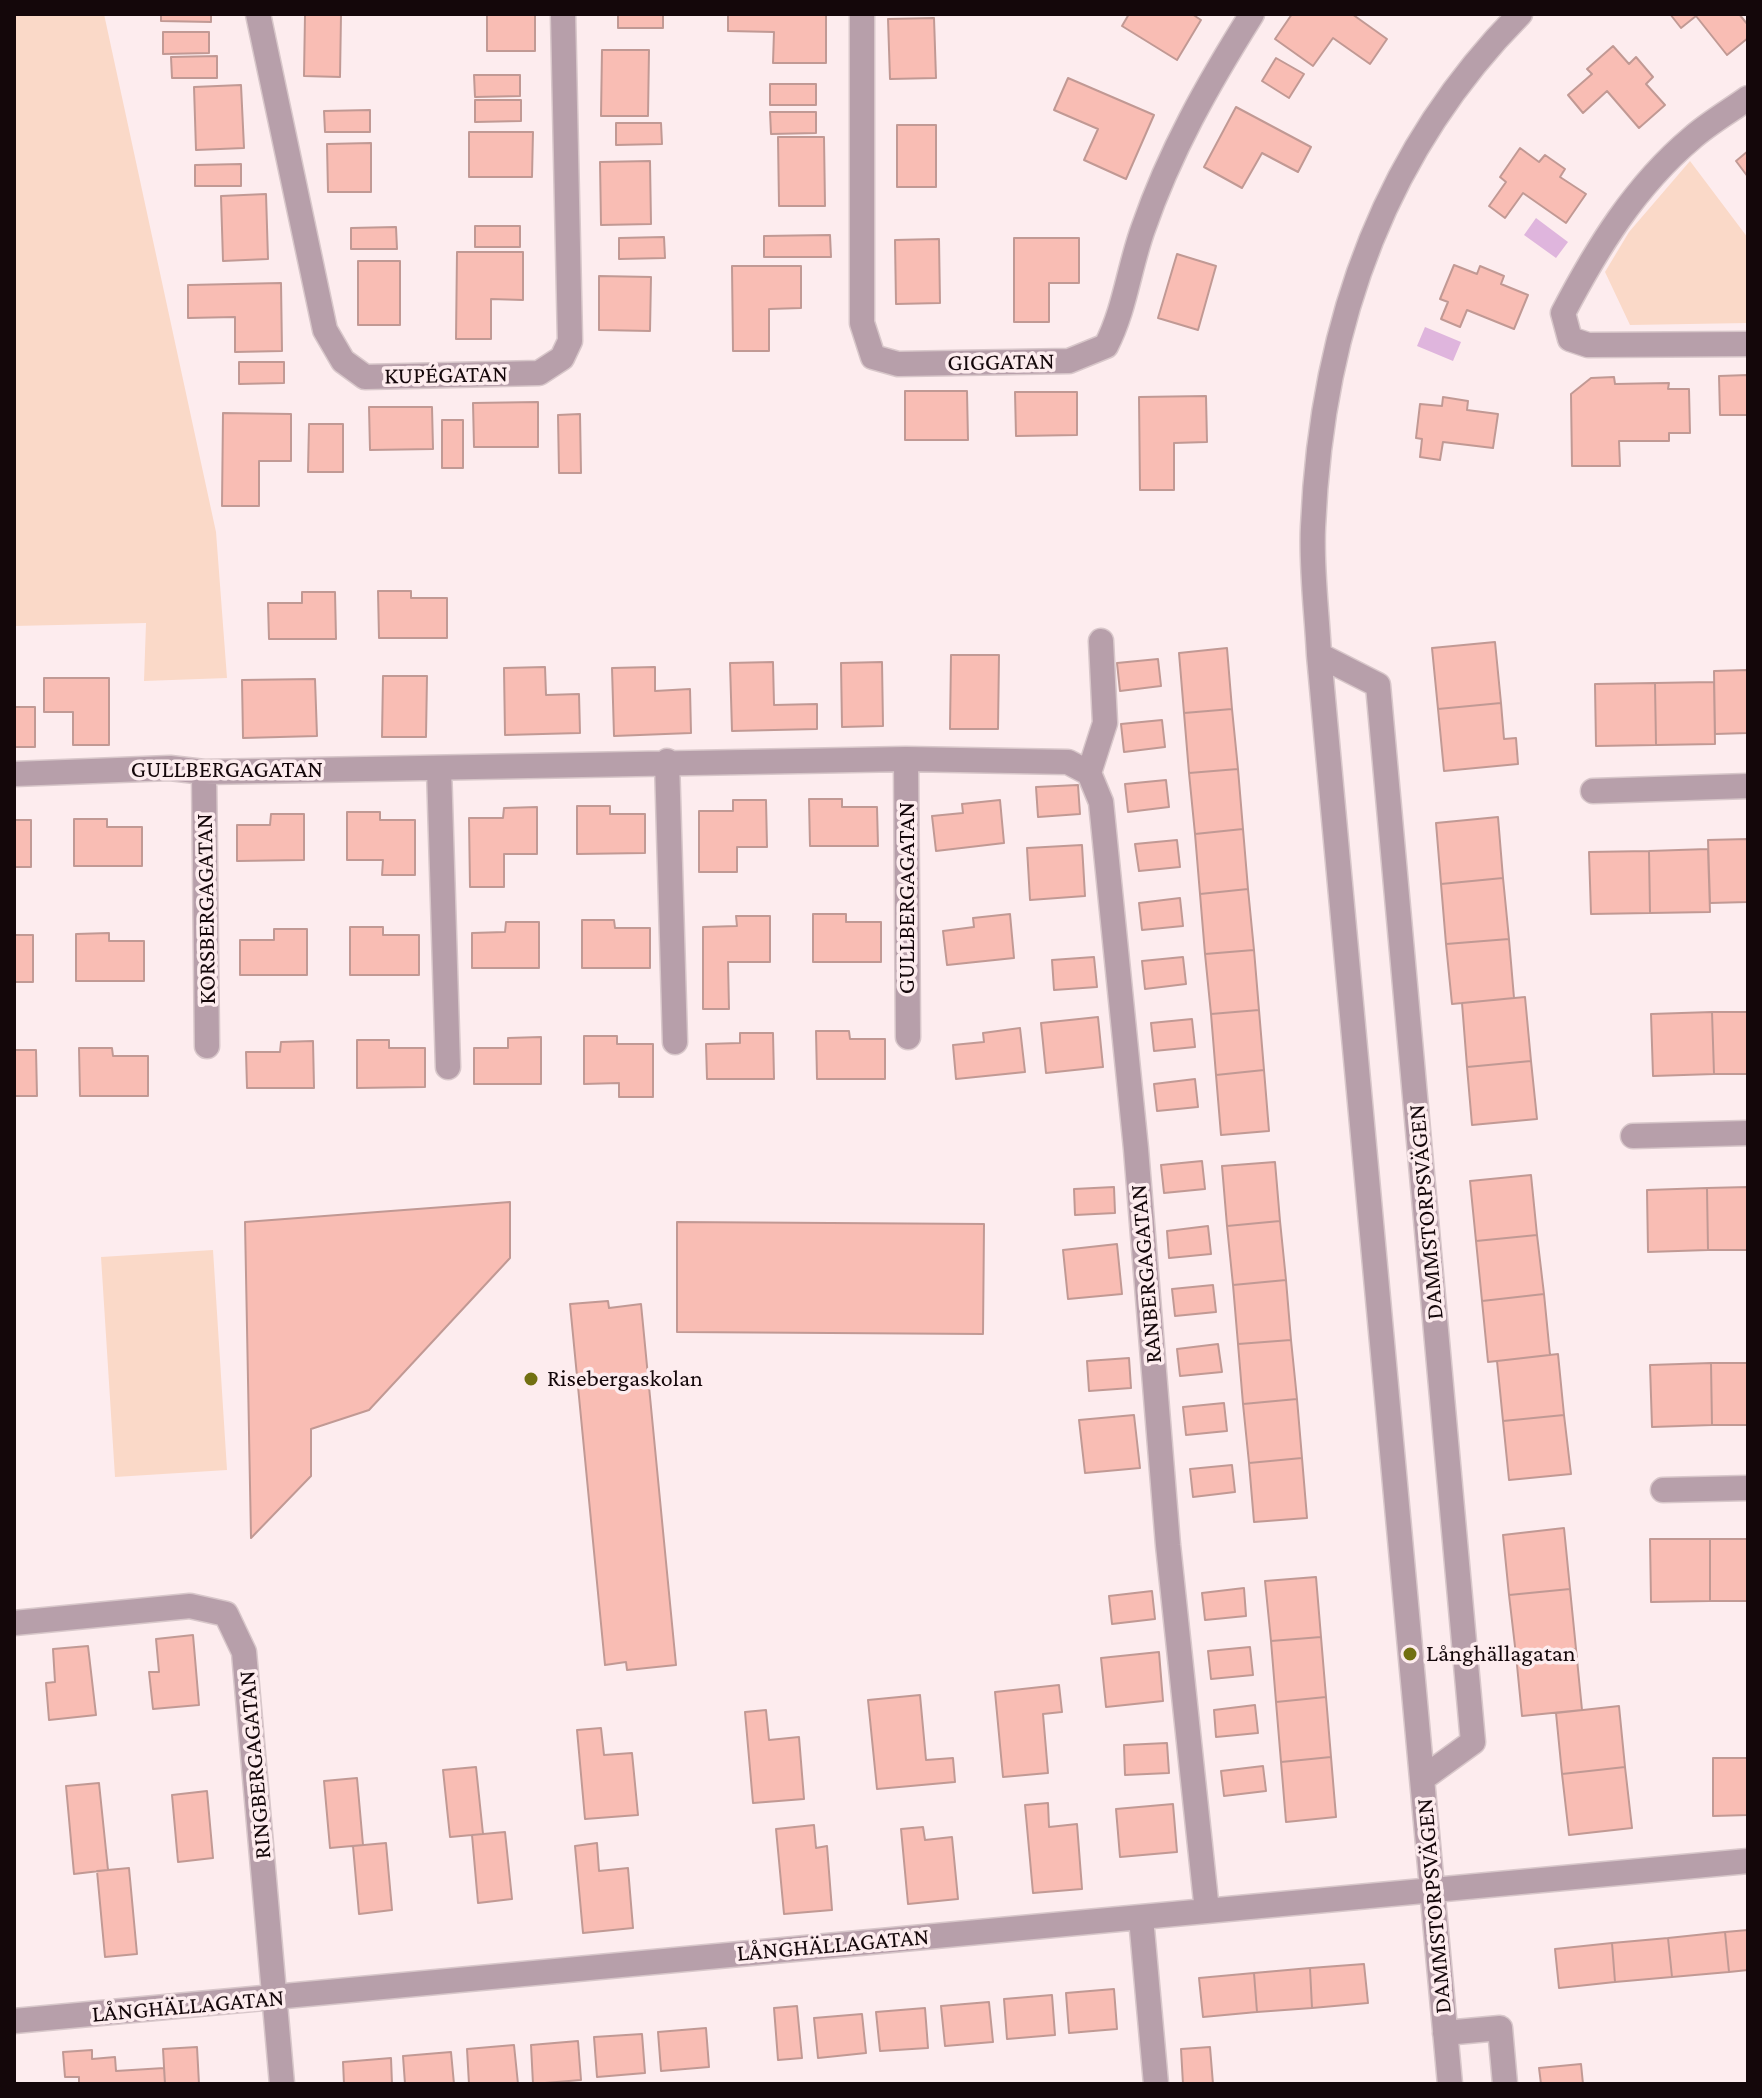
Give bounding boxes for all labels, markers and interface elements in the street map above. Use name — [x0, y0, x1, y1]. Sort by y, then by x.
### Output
street label: GIGGATAN — [947, 347, 1055, 377]
street label: KUPÉGATAN — [384, 360, 508, 390]
street label: GULLBERGAGATAN — [131, 756, 323, 784]
street label: GULLBERGAGATAN — [893, 802, 921, 994]
street label: KORSBERGAGATAN — [190, 813, 222, 1005]
street label: DAMMSTORPSVÄGEN — [1402, 1103, 1450, 1321]
street label: RANBERGAGATAN — [1124, 1183, 1168, 1365]
place label: Risebergaskolan — [547, 1365, 703, 1393]
marker: Risebergaskolan — [522, 1370, 540, 1388]
place label: Långhällagatan — [1426, 1640, 1576, 1668]
marker: Långhällagatan — [1401, 1645, 1419, 1663]
street label: RINGBERGAGATAN — [232, 1670, 278, 1860]
street label: DAMMSTORPSVÄGEN — [1410, 1797, 1458, 2015]
street label: LÅNGHÄLLAGATAN — [736, 1922, 930, 1968]
street label: LÅNGHÄLLAGATAN — [91, 1983, 285, 2029]

